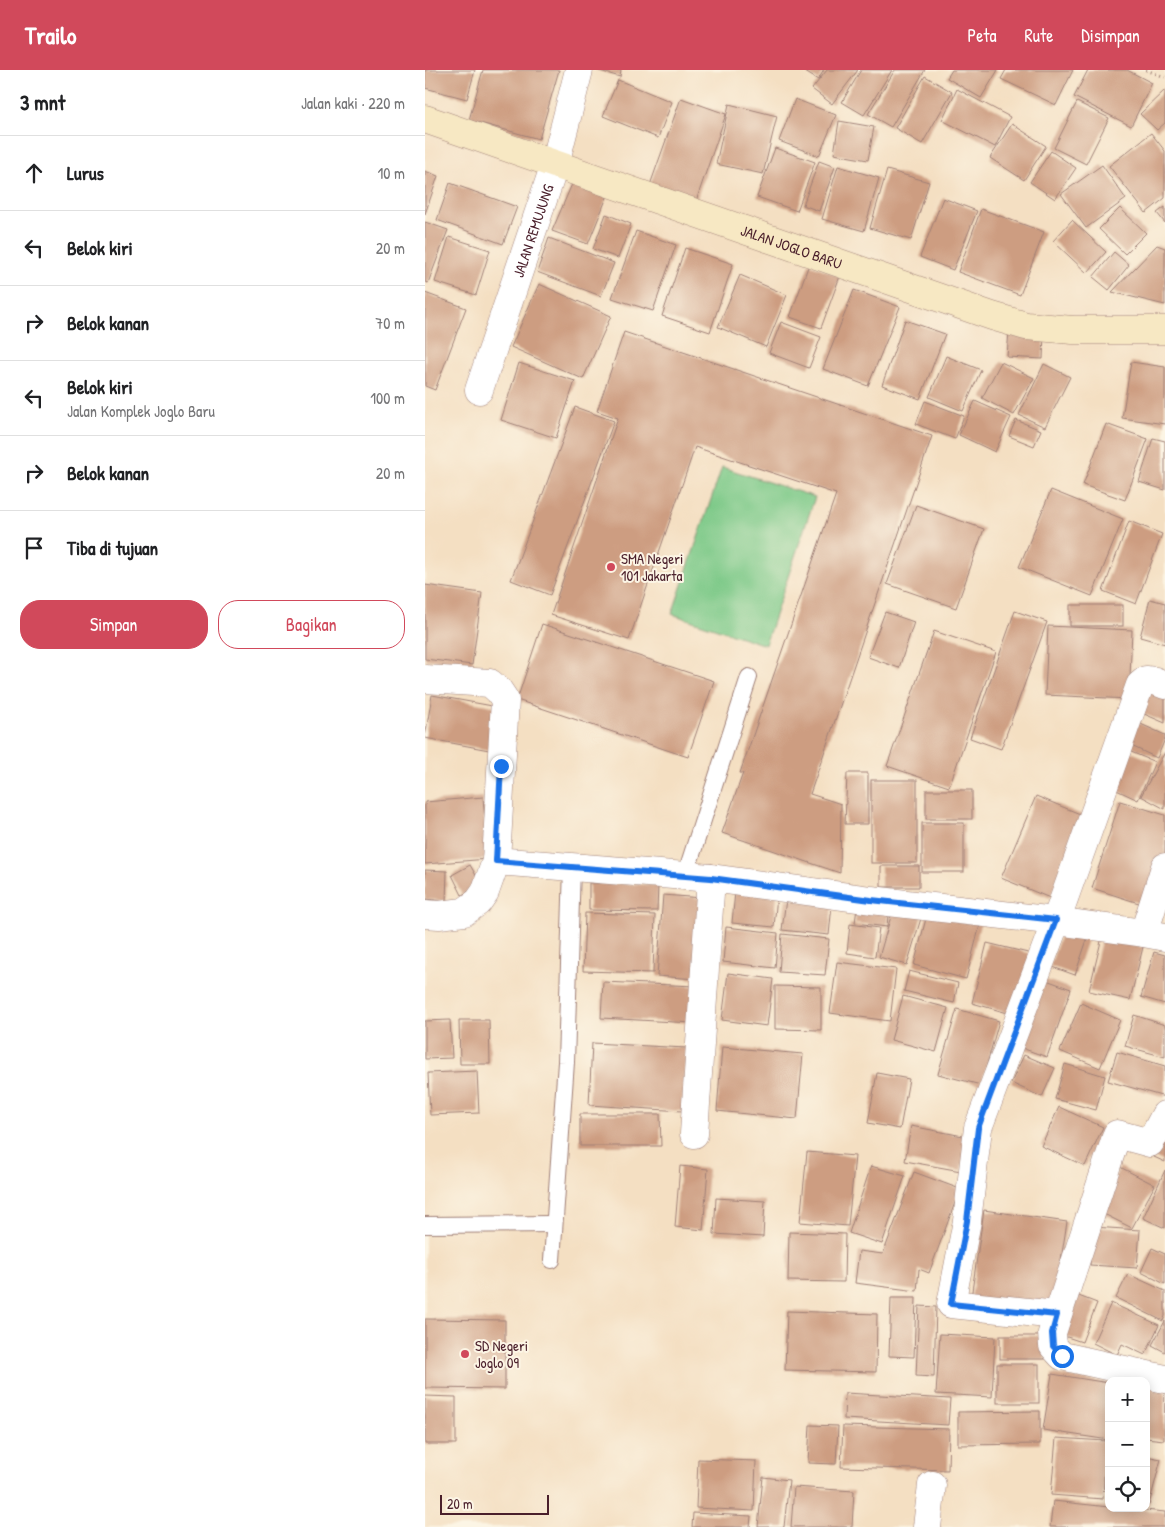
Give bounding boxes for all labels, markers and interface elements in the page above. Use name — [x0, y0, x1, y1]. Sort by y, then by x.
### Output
text: Trailo — [25, 19, 76, 51]
text: Peta — [968, 23, 997, 48]
text: Rute — [1025, 23, 1053, 48]
text: Disimpan — [1081, 23, 1140, 48]
text: 3 mnt — [20, 88, 65, 117]
text: Jalan kaki · 220 m — [301, 92, 405, 114]
icon: ahead — [20, 159, 48, 187]
text: Lurus — [67, 160, 104, 186]
text: 10 m — [377, 162, 405, 184]
street label: JALAN REMUJUNG — [507, 181, 558, 280]
street label: JALAN JOGLO BARU — [738, 219, 845, 274]
icon: left — [20, 234, 48, 262]
text: Belok kiri — [67, 235, 133, 261]
text: 20 m — [376, 237, 405, 259]
icon: right — [20, 309, 48, 337]
text: Belok kanan — [67, 310, 149, 336]
text: 70 m — [375, 312, 405, 334]
text: Belok kiri — [67, 374, 133, 400]
icon: left — [20, 384, 48, 412]
text: 100 m — [370, 387, 405, 409]
text: Jalan Komplek Joglo Baru — [67, 400, 215, 422]
icon: right — [20, 459, 48, 487]
text: Belok kanan — [67, 460, 149, 486]
text: 20 m — [376, 462, 405, 484]
icon: arrive — [20, 534, 48, 562]
text: Tiba di tujuan — [67, 535, 158, 561]
place label: SMA Negeri 101 Jakarta — [621, 548, 683, 586]
marker: SMA Negeri 101 Jakarta — [605, 561, 617, 573]
button: Simpan — [20, 600, 208, 649]
button: Bagikan — [218, 600, 405, 649]
route end — [490, 755, 513, 778]
place label: SD Negeri Joglo 09 — [475, 1335, 528, 1373]
route start — [1051, 1345, 1074, 1368]
marker: SD Negeri Joglo 09 — [459, 1348, 471, 1360]
map controls — [1105, 1377, 1150, 1512]
button: + — [1105, 1377, 1150, 1422]
button: − — [1105, 1422, 1150, 1467]
button: locate — [1105, 1467, 1150, 1512]
scale bar — [440, 1492, 549, 1515]
text: 20 m — [447, 1494, 473, 1513]

